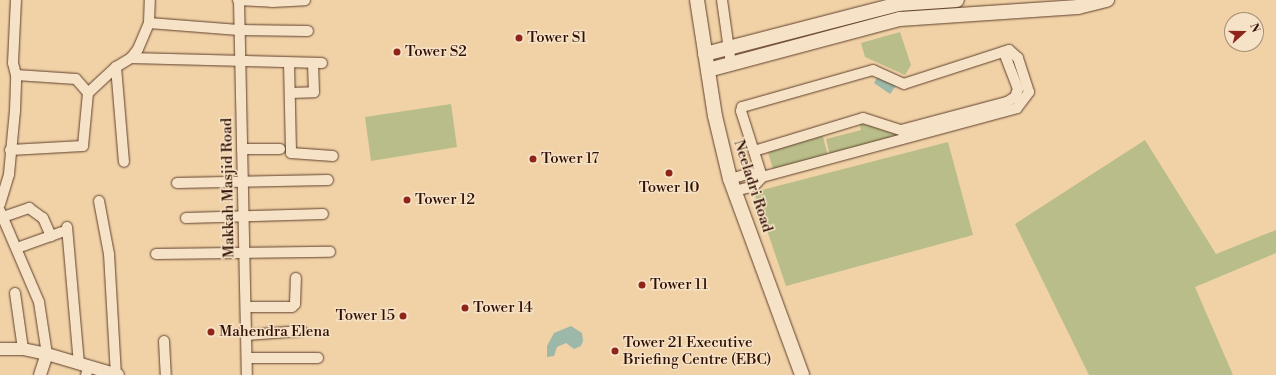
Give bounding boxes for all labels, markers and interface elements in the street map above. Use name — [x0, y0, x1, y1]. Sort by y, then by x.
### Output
north arrow — [1224, 12, 1264, 52]
text: N — [1246, 21, 1262, 35]
place label: Tower S1 — [527, 29, 587, 47]
marker: Tower S1 — [514, 33, 524, 43]
place label: Tower S2 — [405, 43, 467, 61]
marker: Tower S2 — [392, 47, 402, 57]
street label: Makkah Masjid Road — [218, 118, 238, 258]
street label: Neeladri Road — [730, 137, 776, 235]
place label: Tower 17 — [541, 150, 599, 168]
marker: Tower 17 — [528, 154, 538, 164]
marker: Tower 10 — [664, 168, 674, 178]
place label: Tower 10 — [639, 179, 699, 197]
place label: Tower 12 — [415, 191, 475, 209]
marker: Tower 12 — [402, 195, 412, 205]
place label: Tower 11 — [650, 276, 708, 294]
marker: Tower 11 — [637, 280, 647, 290]
place label: Tower 14 — [473, 299, 533, 317]
marker: Tower 14 — [460, 303, 470, 313]
place label: Tower 15 — [336, 307, 395, 325]
marker: Tower 15 — [398, 311, 408, 321]
place label: Mahendra Elena — [219, 323, 330, 341]
marker: Mahendra Elena — [206, 327, 216, 337]
place label: Tower 21 Executive Briefing Centre (EBC) — [623, 333, 771, 368]
marker: Tower 21 Executive Briefing Centre (EBC) — [610, 346, 620, 356]

